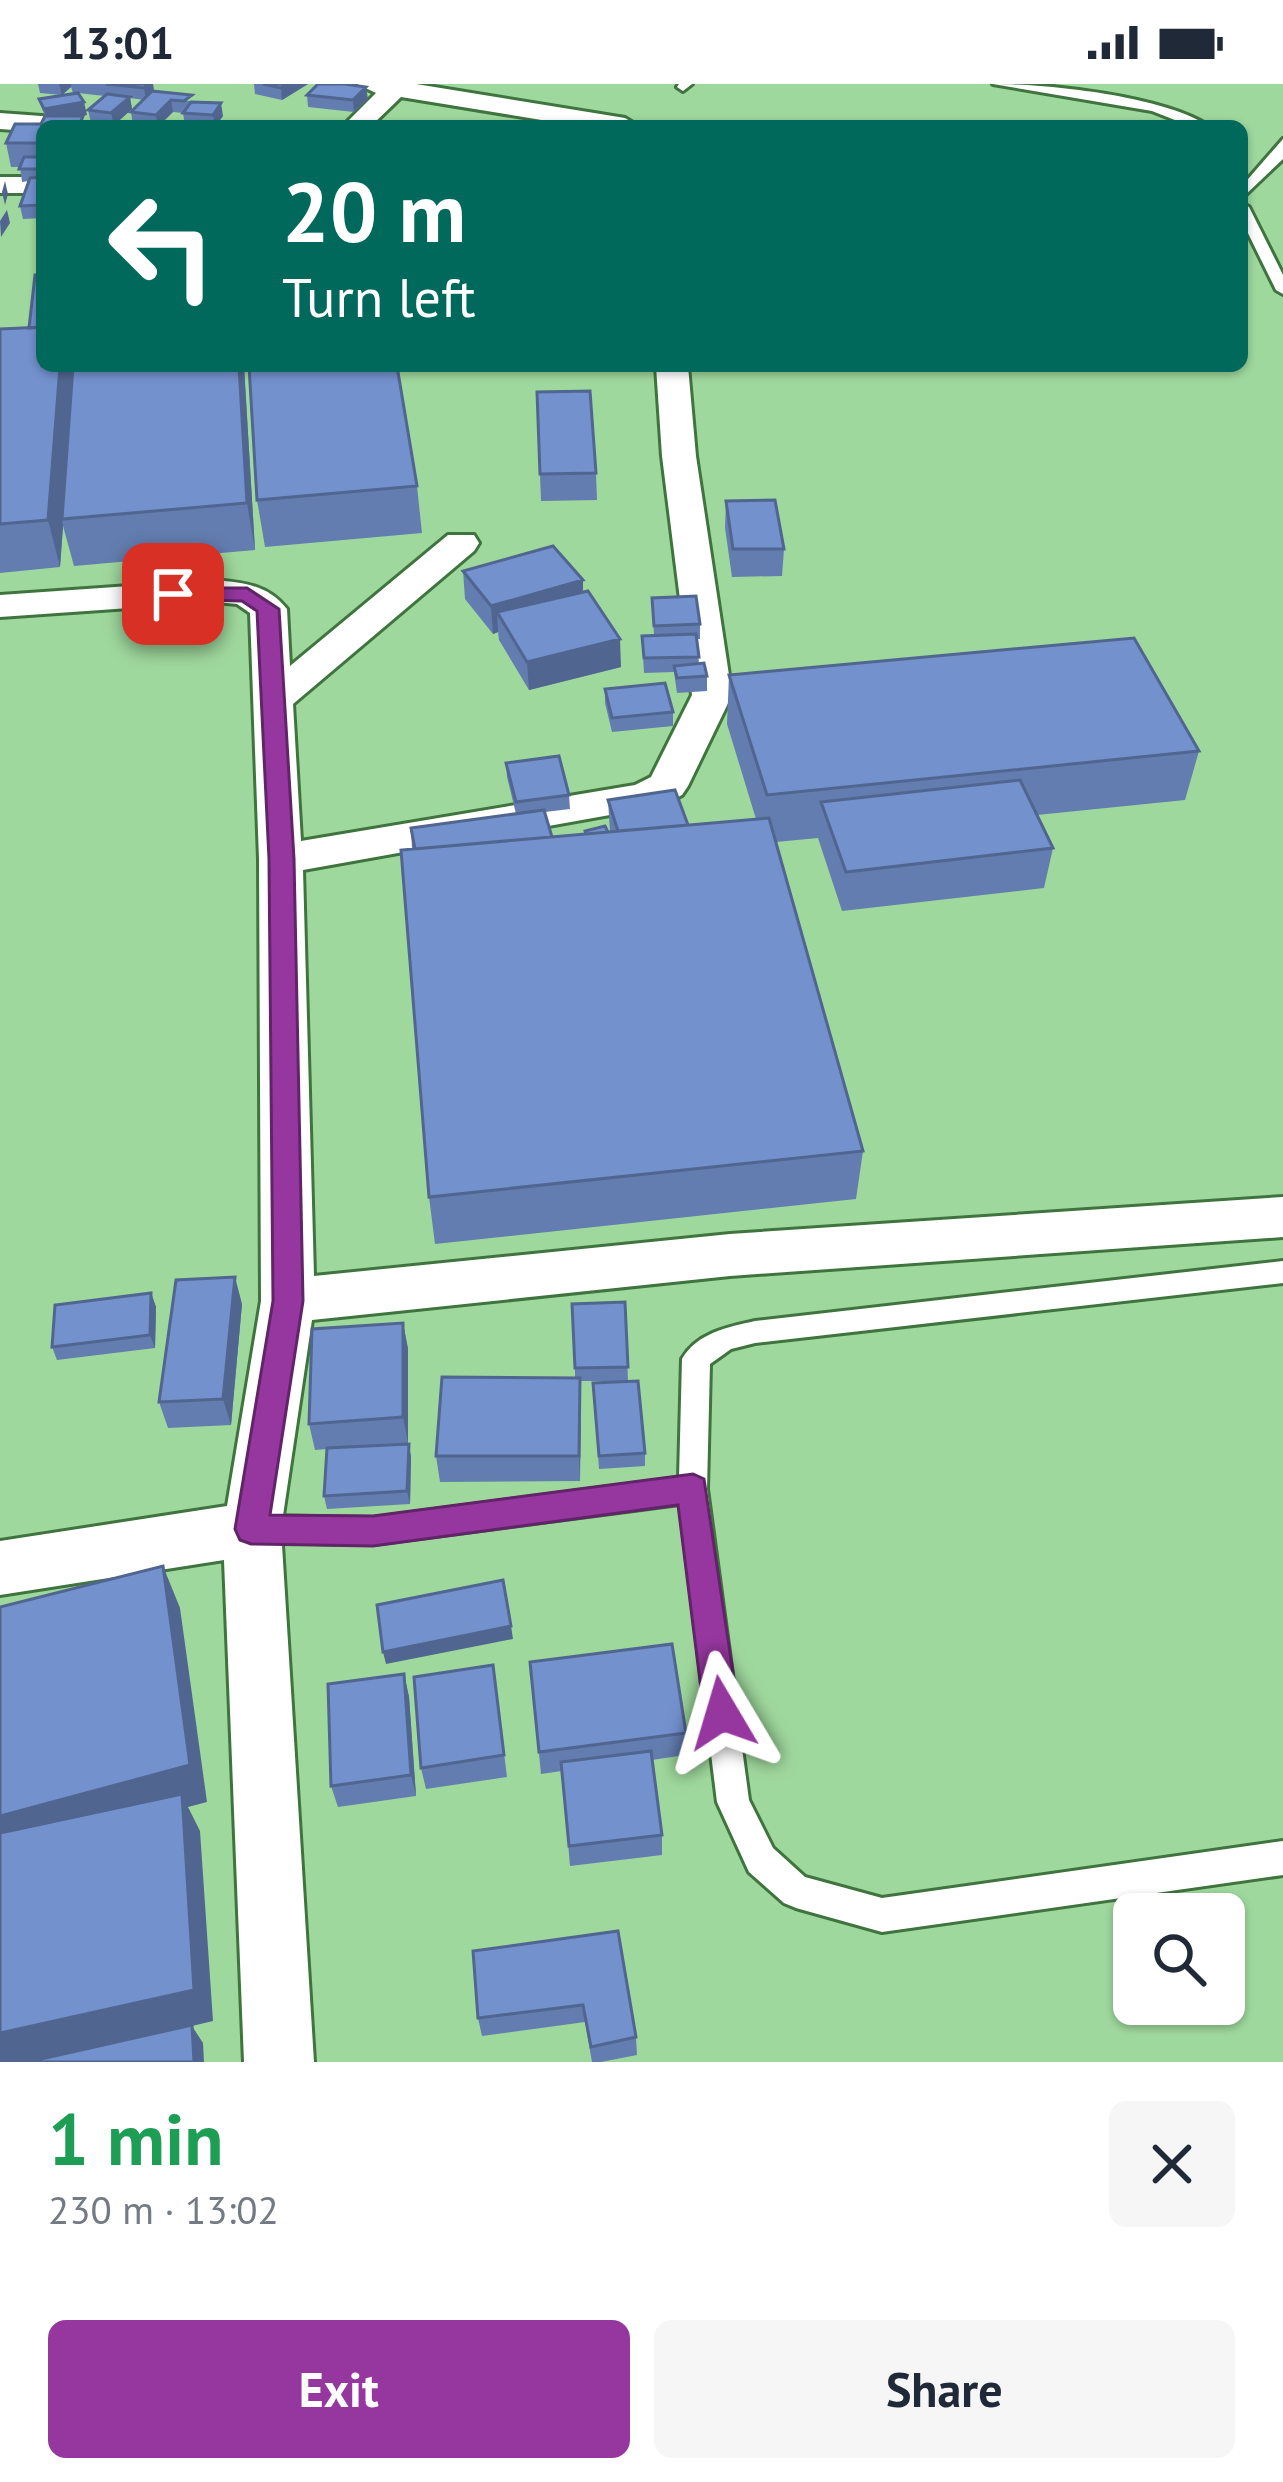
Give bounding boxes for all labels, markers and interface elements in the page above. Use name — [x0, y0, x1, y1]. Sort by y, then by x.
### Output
text: 13:01 — [60, 13, 174, 71]
text: 20 m — [282, 156, 466, 265]
icon: left — [84, 168, 240, 324]
text: Turn left — [282, 262, 476, 332]
pin — [122, 543, 224, 645]
icon: arrive — [140, 561, 206, 627]
position arrow — [659, 1650, 785, 1776]
map controls — [1113, 1893, 1245, 2025]
button: search — [1113, 1893, 1245, 2025]
text: 1 min — [48, 2092, 224, 2185]
button: close — [1109, 2101, 1235, 2227]
text: 230 m · 13:02 — [48, 2184, 279, 2235]
button: Exit — [48, 2320, 630, 2458]
button: Share — [654, 2320, 1235, 2458]

